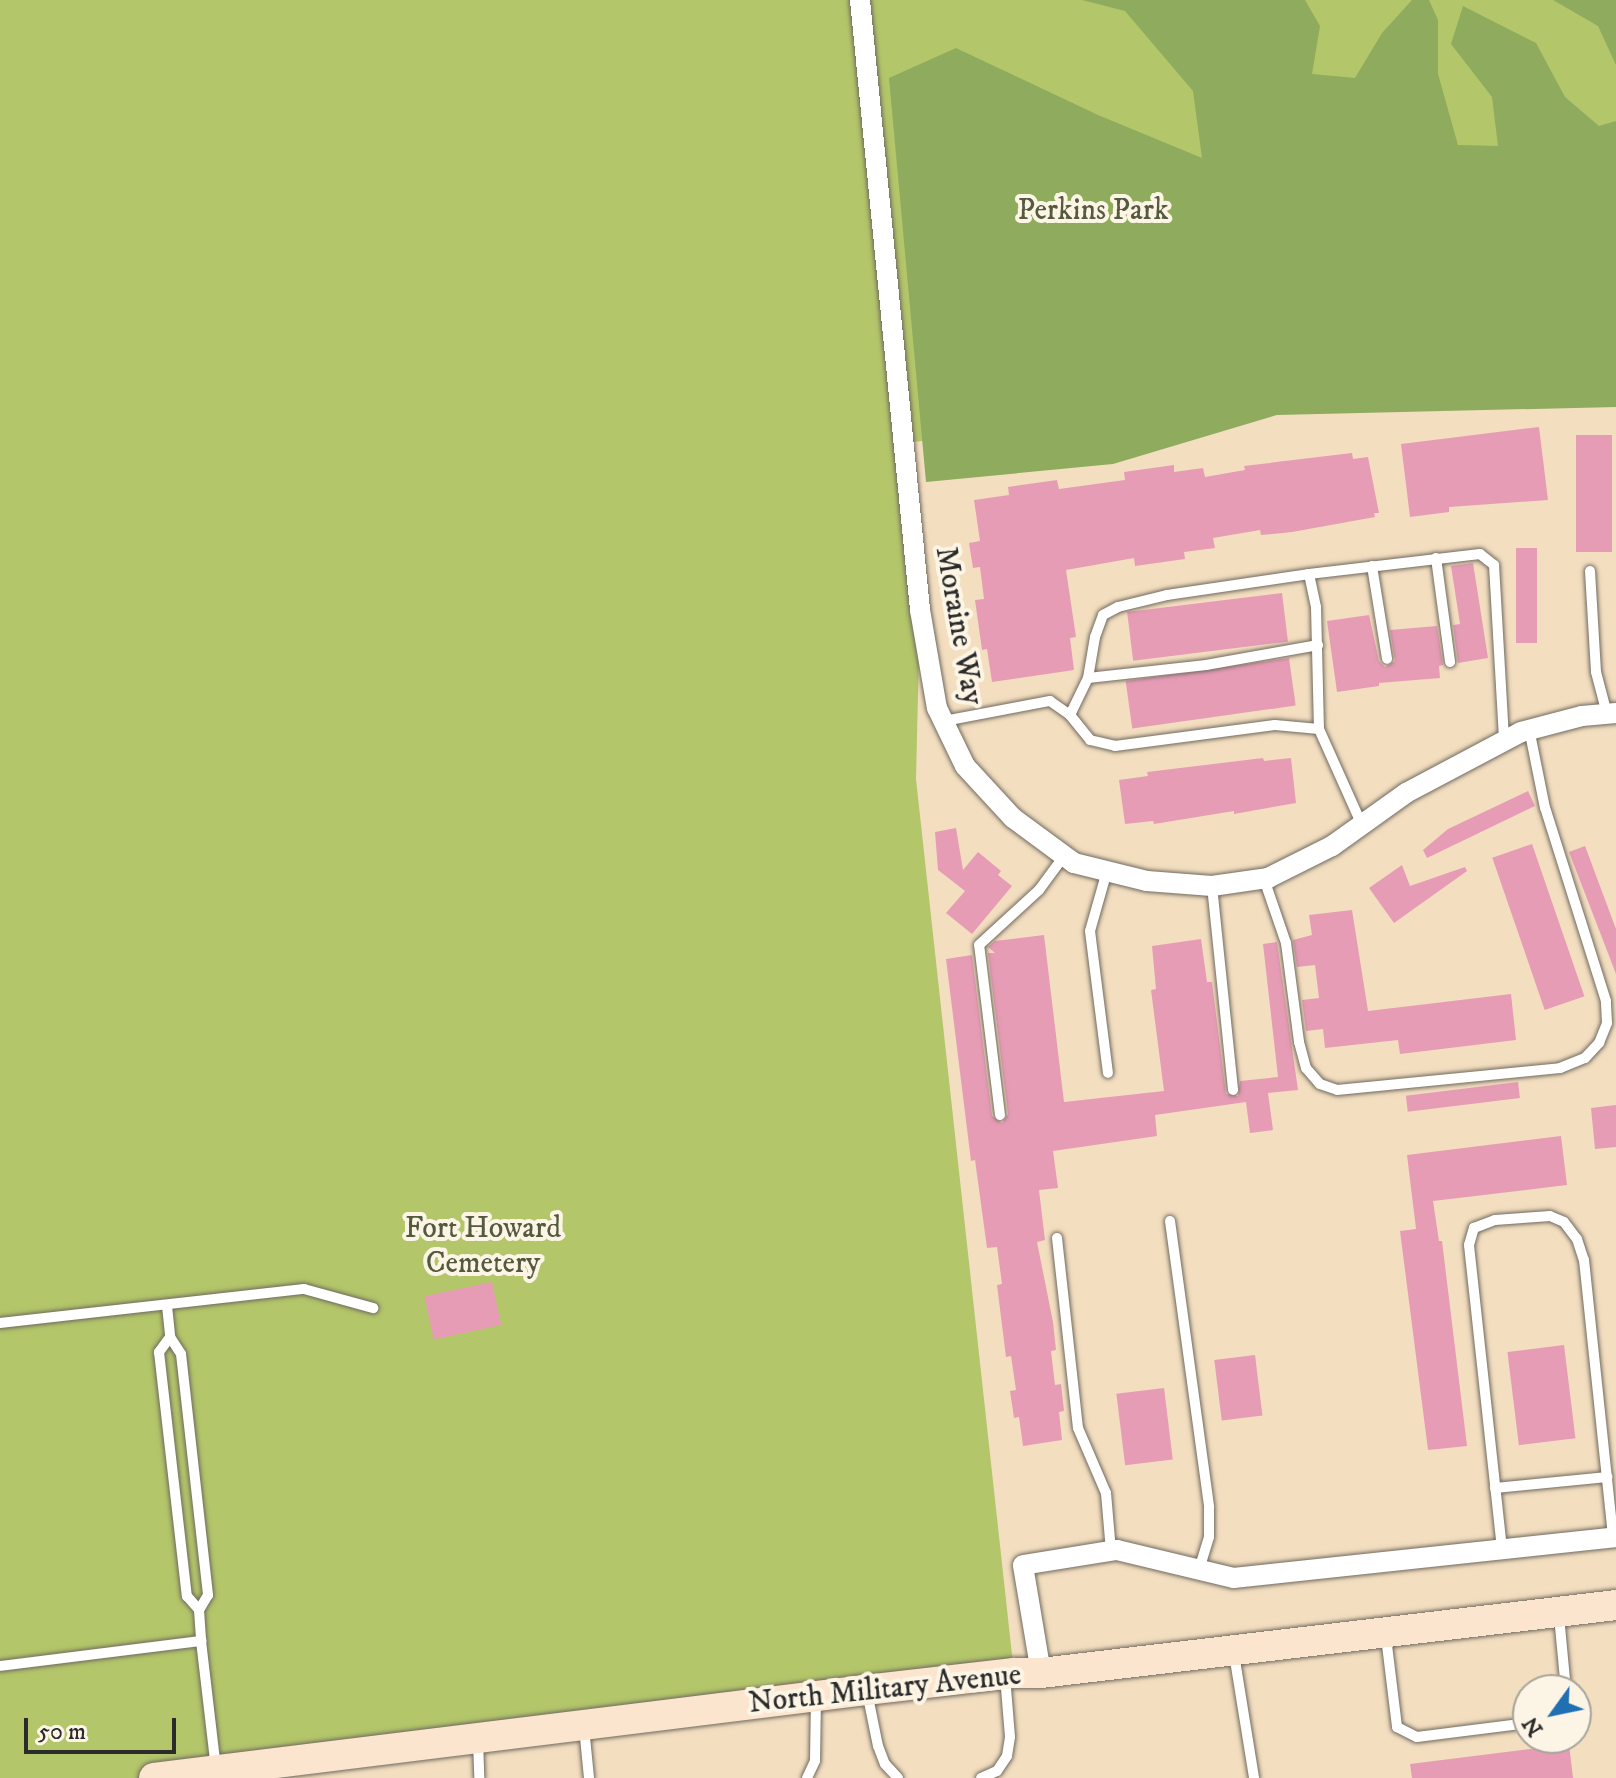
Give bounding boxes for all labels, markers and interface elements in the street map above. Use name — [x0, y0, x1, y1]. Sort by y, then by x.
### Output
park label: Perkins Park — [1017, 193, 1169, 229]
street label: Moraine Way — [926, 544, 990, 708]
park label: Fort Howard Cemetery — [405, 1211, 561, 1282]
street label: North Military Avenue — [747, 1658, 1023, 1722]
north arrow — [1512, 1674, 1592, 1754]
scale bar — [28, 1702, 180, 1752]
text: N — [1517, 1711, 1549, 1741]
text: 50 m — [38, 1717, 86, 1747]

